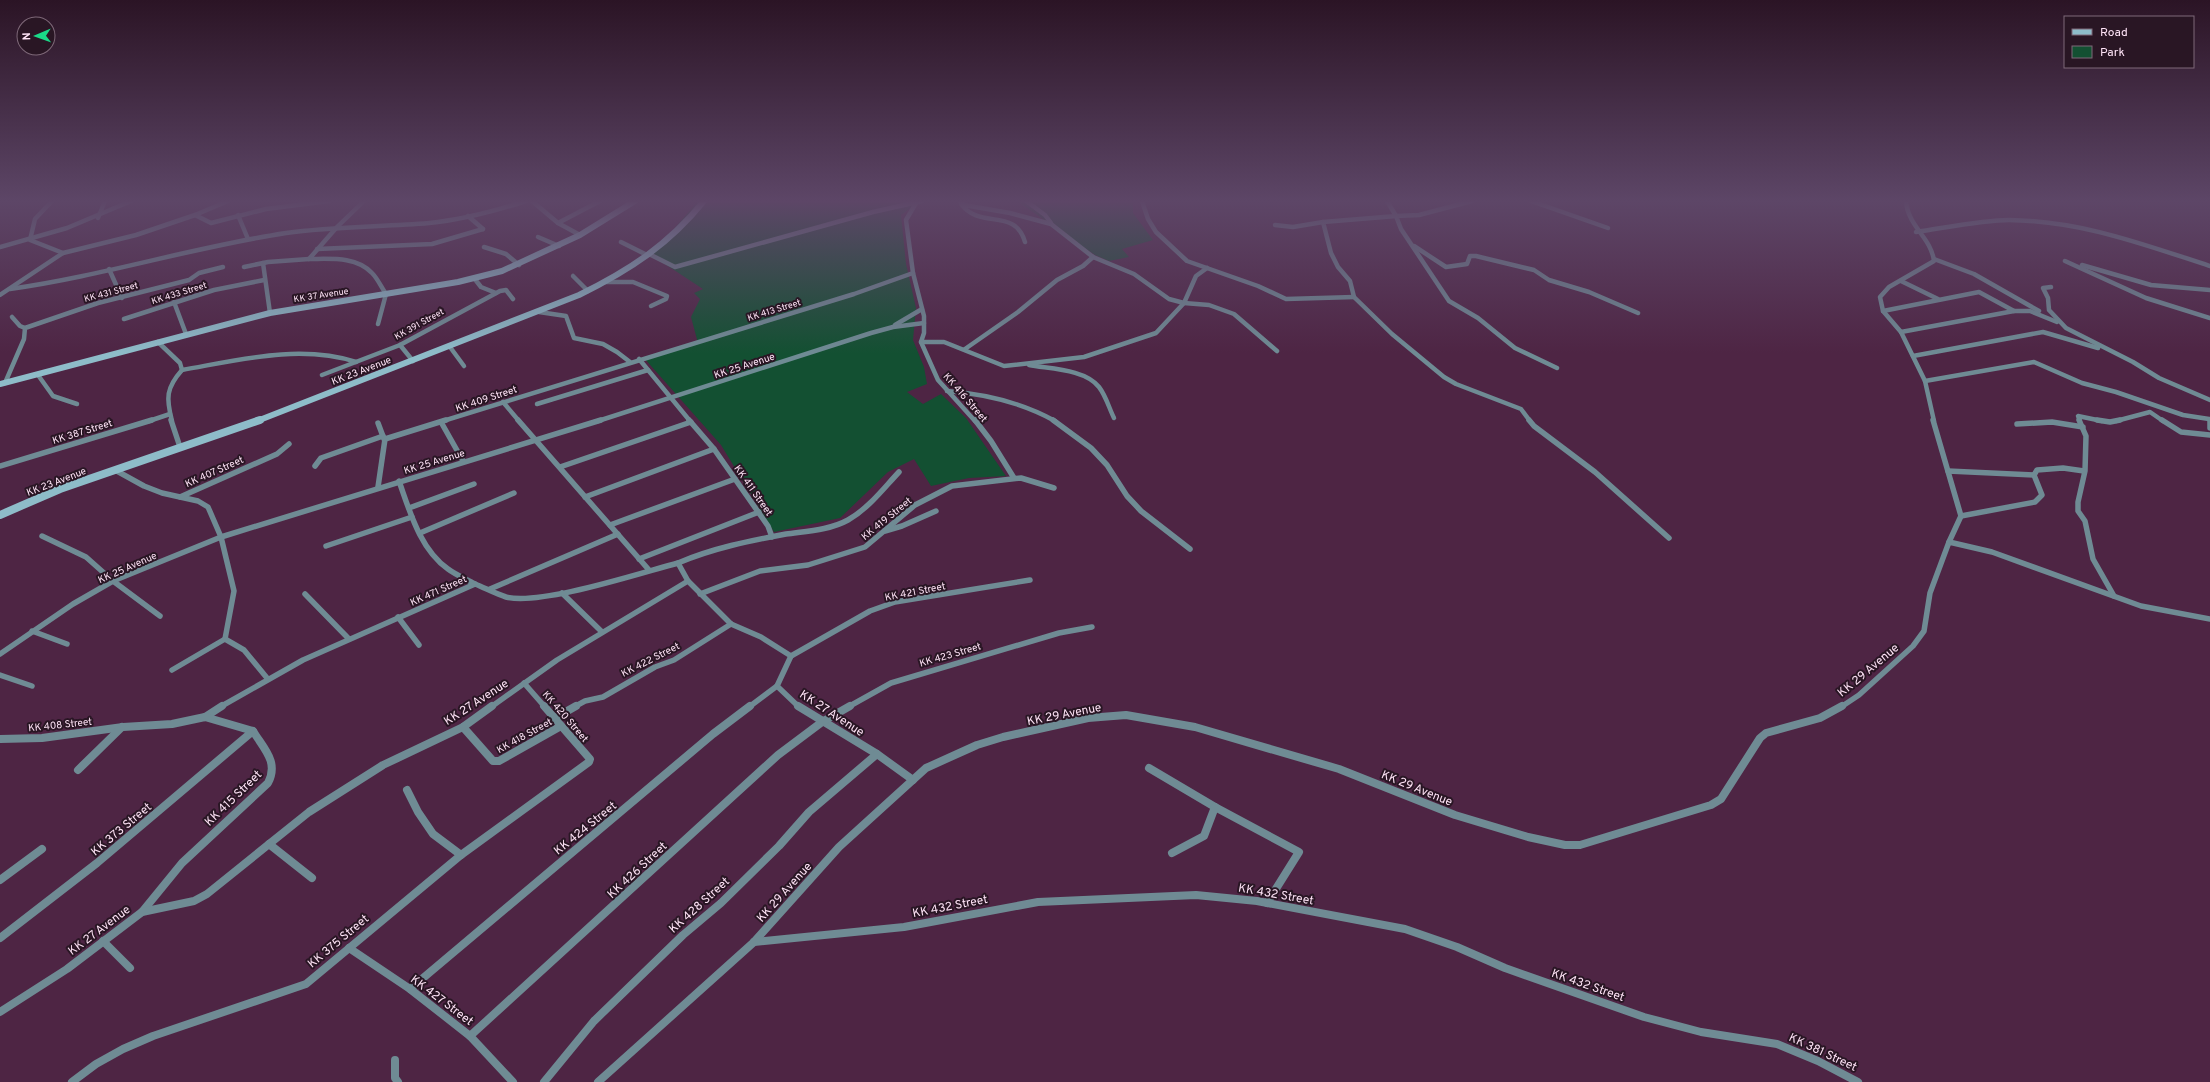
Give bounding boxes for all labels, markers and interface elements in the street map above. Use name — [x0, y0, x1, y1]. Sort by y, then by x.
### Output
north arrow — [16, 16, 56, 56]
legend — [2064, 16, 2194, 68]
text: Road — [2100, 25, 2128, 41]
text: N — [20, 32, 34, 41]
text: Park — [2100, 45, 2125, 61]
street label: KK 431 Street — [83, 280, 139, 305]
street label: KK 433 Street — [150, 280, 208, 307]
street label: KK 37 Avenue — [293, 286, 349, 305]
street label: KK 413 Street — [746, 297, 802, 324]
street label: KK 391 Street — [393, 306, 446, 343]
street label: KK 25 Avenue — [712, 350, 777, 382]
street label: KK 23 Avenue — [330, 354, 393, 389]
street label: KK 416 Street — [940, 371, 990, 426]
street label: KK 409 Street — [454, 383, 519, 416]
street label: KK 387 Street — [51, 417, 114, 448]
street label: KK 25 Avenue — [402, 447, 467, 478]
street label: KK 407 Street — [183, 454, 246, 491]
street label: KK 411 Street — [730, 463, 775, 519]
street label: KK 23 Avenue — [25, 465, 88, 500]
street label: KK 419 Street — [859, 495, 915, 544]
street label: KK 25 Avenue — [96, 550, 159, 587]
street label: KK 471 Street — [408, 573, 469, 610]
street label: KK 421 Street — [884, 580, 947, 605]
street label: KK 422 Street — [619, 640, 682, 681]
street label: KK 423 Street — [918, 640, 983, 670]
street label: KK 29 Avenue — [1835, 640, 1903, 701]
street label: KK 27 Avenue — [441, 676, 512, 730]
street label: KK 27 Avenue — [796, 687, 867, 741]
street label: KK 420 Street — [539, 689, 591, 746]
street label: KK 29 Avenue — [1026, 700, 1103, 730]
street label: KK 408 Street — [28, 716, 93, 735]
street label: KK 418 Street — [495, 716, 555, 757]
street label: KK 415 Street — [202, 767, 266, 830]
street label: KK 29 Avenue — [1379, 767, 1455, 811]
street label: KK 424 Street — [551, 798, 620, 859]
street label: KK 373 Street — [88, 800, 155, 860]
street label: KK 426 Street — [604, 839, 671, 903]
street label: KK 29 Avenue — [754, 859, 816, 926]
street label: KK 428 Street — [666, 874, 733, 937]
street label: KK 432 Street — [1237, 880, 1315, 909]
street label: KK 432 Street — [911, 892, 989, 922]
street label: KK 27 Avenue — [65, 902, 134, 959]
street label: KK 375 Street — [305, 911, 373, 972]
street label: KK 432 Street — [1549, 966, 1626, 1006]
street label: KK 427 Street — [407, 972, 476, 1030]
street label: KK 381 Street — [1786, 1030, 1859, 1076]

